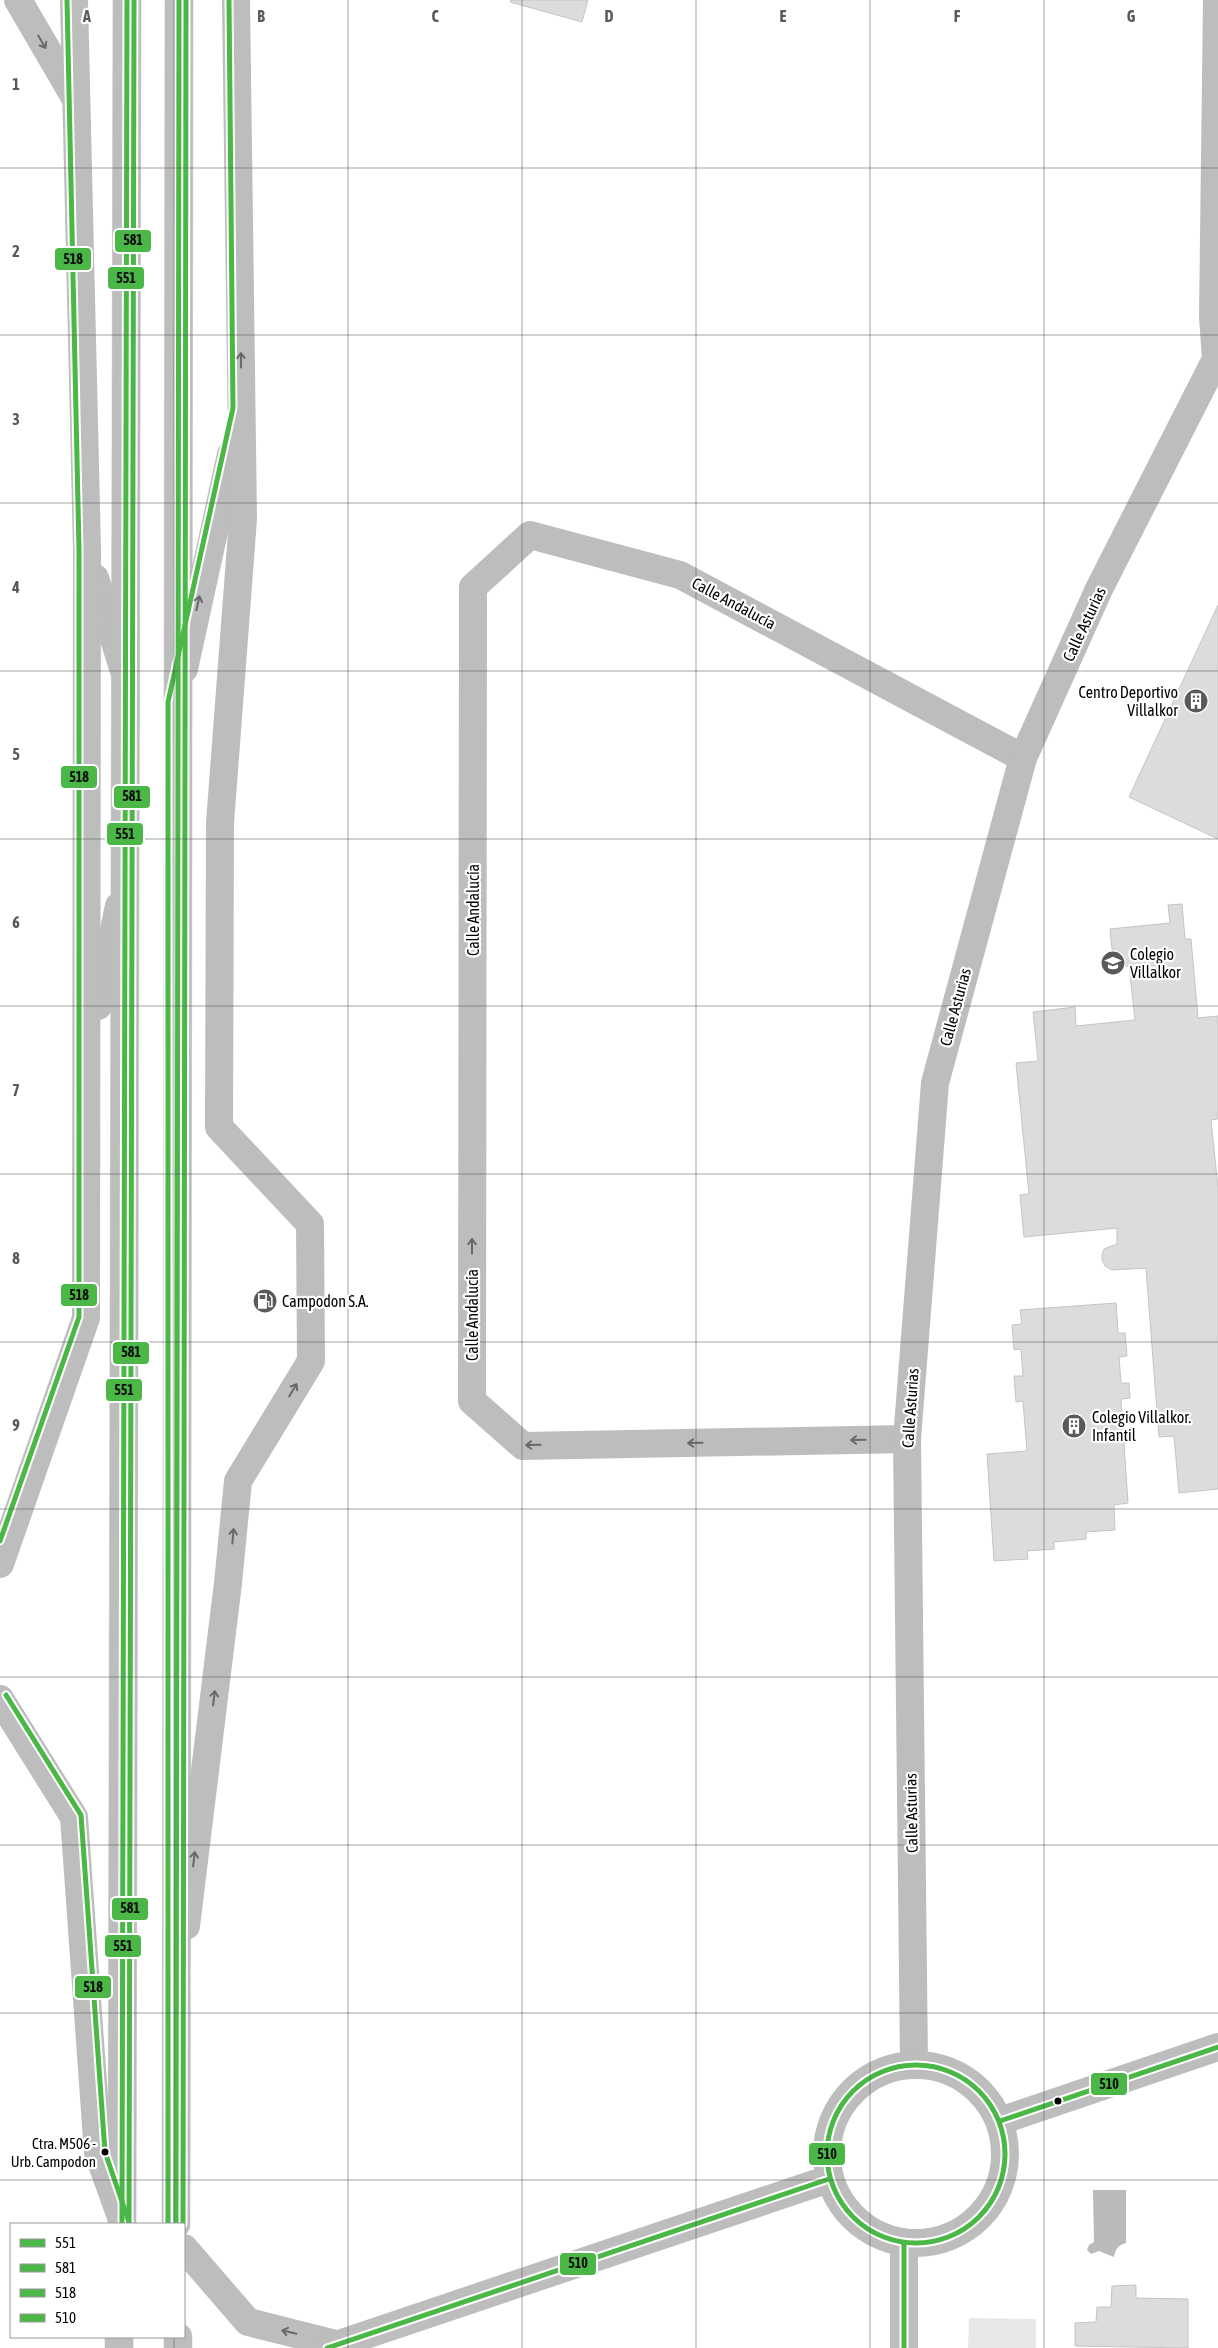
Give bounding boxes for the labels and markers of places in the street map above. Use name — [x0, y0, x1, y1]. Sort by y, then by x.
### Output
place label: Centro Deportivo Villalkor — [1079, 683, 1178, 719]
building icon: Centro Deportivo Villalkor — [1183, 688, 1209, 714]
place label: Colegio Villalkor — [1130, 945, 1181, 981]
school or university icon: Colegio Villalkor — [1100, 950, 1126, 976]
fuel station icon: Campodon S.A. — [252, 1288, 278, 1314]
place label: Campodon S.A. — [282, 1292, 369, 1311]
place label: Colegio Villalkor. Infantil — [1092, 1408, 1191, 1444]
building icon: Colegio Villalkor. Infantil — [1061, 1413, 1087, 1439]
unlabelled marker — [1053, 2096, 1063, 2106]
place label: Ctra. M506 - Urb. Campodon — [11, 2135, 96, 2170]
marker: Ctra. M506 - Urb. Campodon — [100, 2147, 110, 2157]

